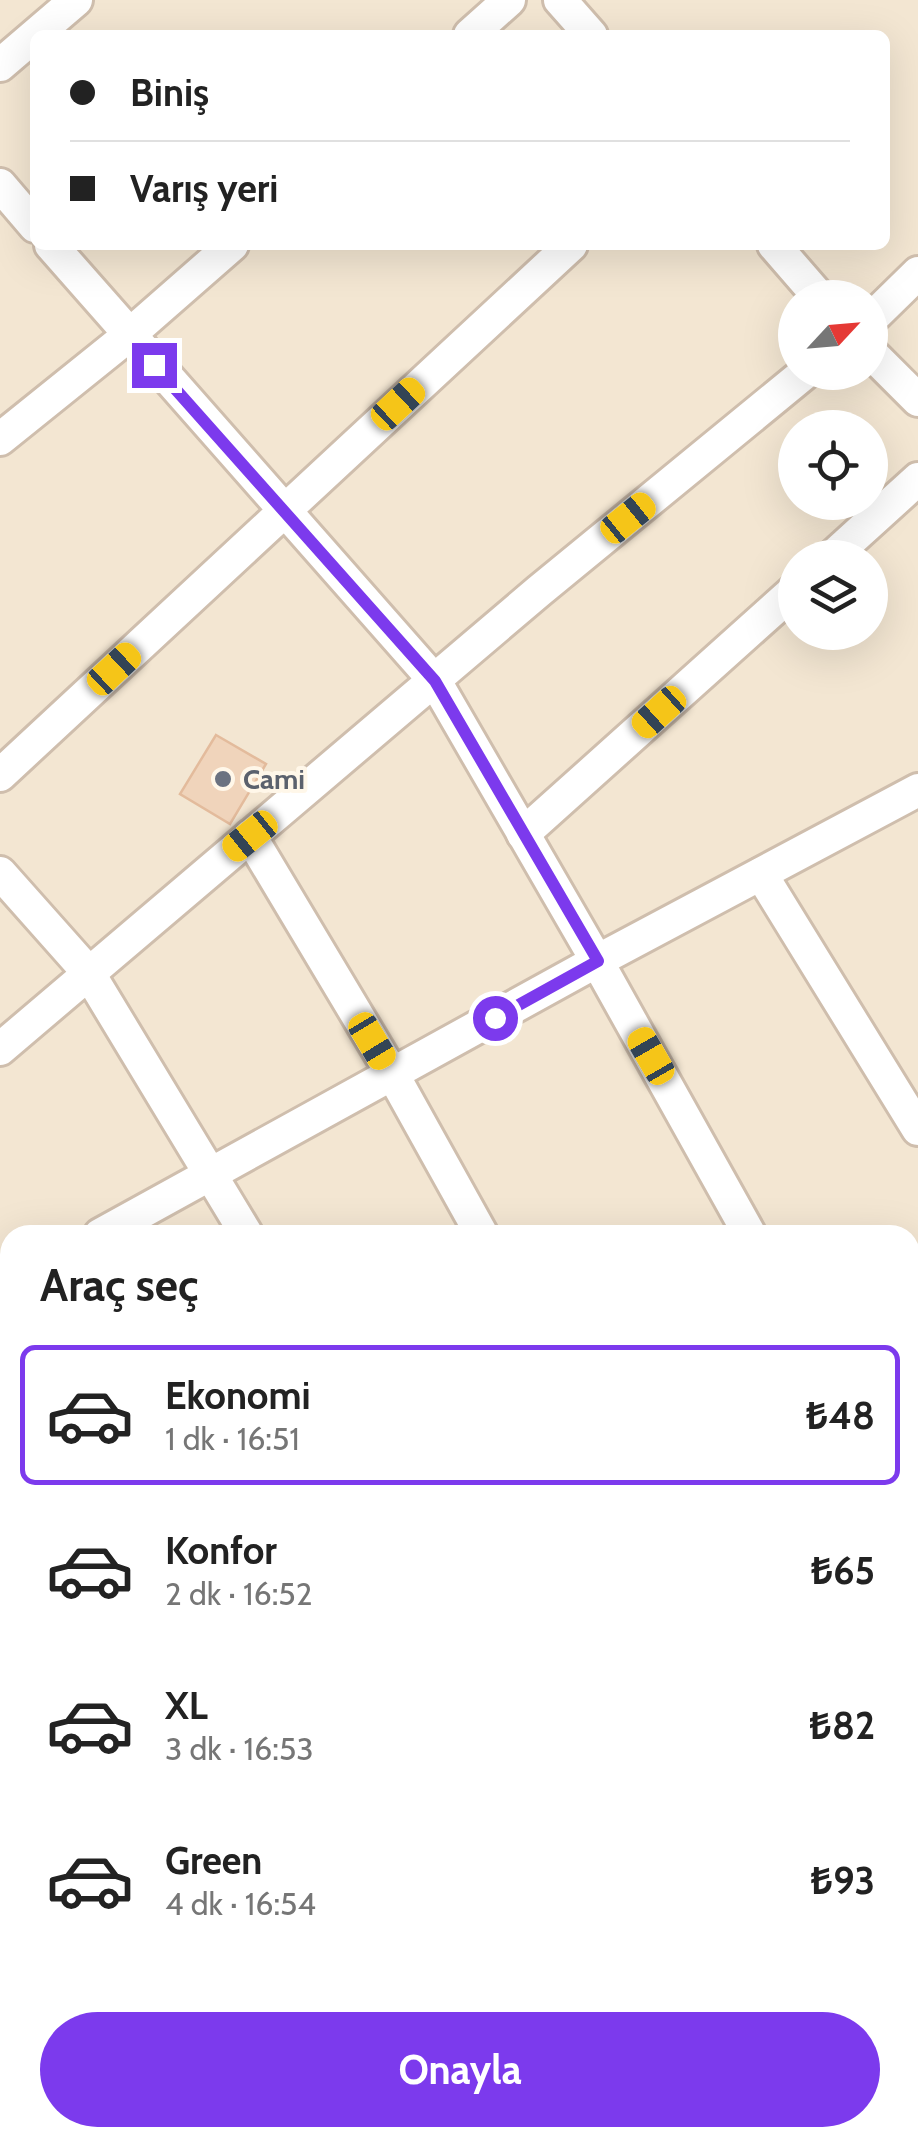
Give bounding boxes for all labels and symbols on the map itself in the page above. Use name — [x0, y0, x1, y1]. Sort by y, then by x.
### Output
north arrow — [778, 280, 888, 390]
route end — [132, 343, 177, 388]
car — [366, 373, 430, 435]
car — [595, 487, 661, 549]
car — [82, 638, 146, 700]
car — [627, 681, 691, 743]
place label: Cami — [243, 762, 305, 796]
marker: Cami — [212, 768, 234, 790]
car — [217, 805, 283, 867]
route start — [473, 996, 518, 1041]
car — [344, 1008, 400, 1074]
car — [623, 1023, 679, 1089]

